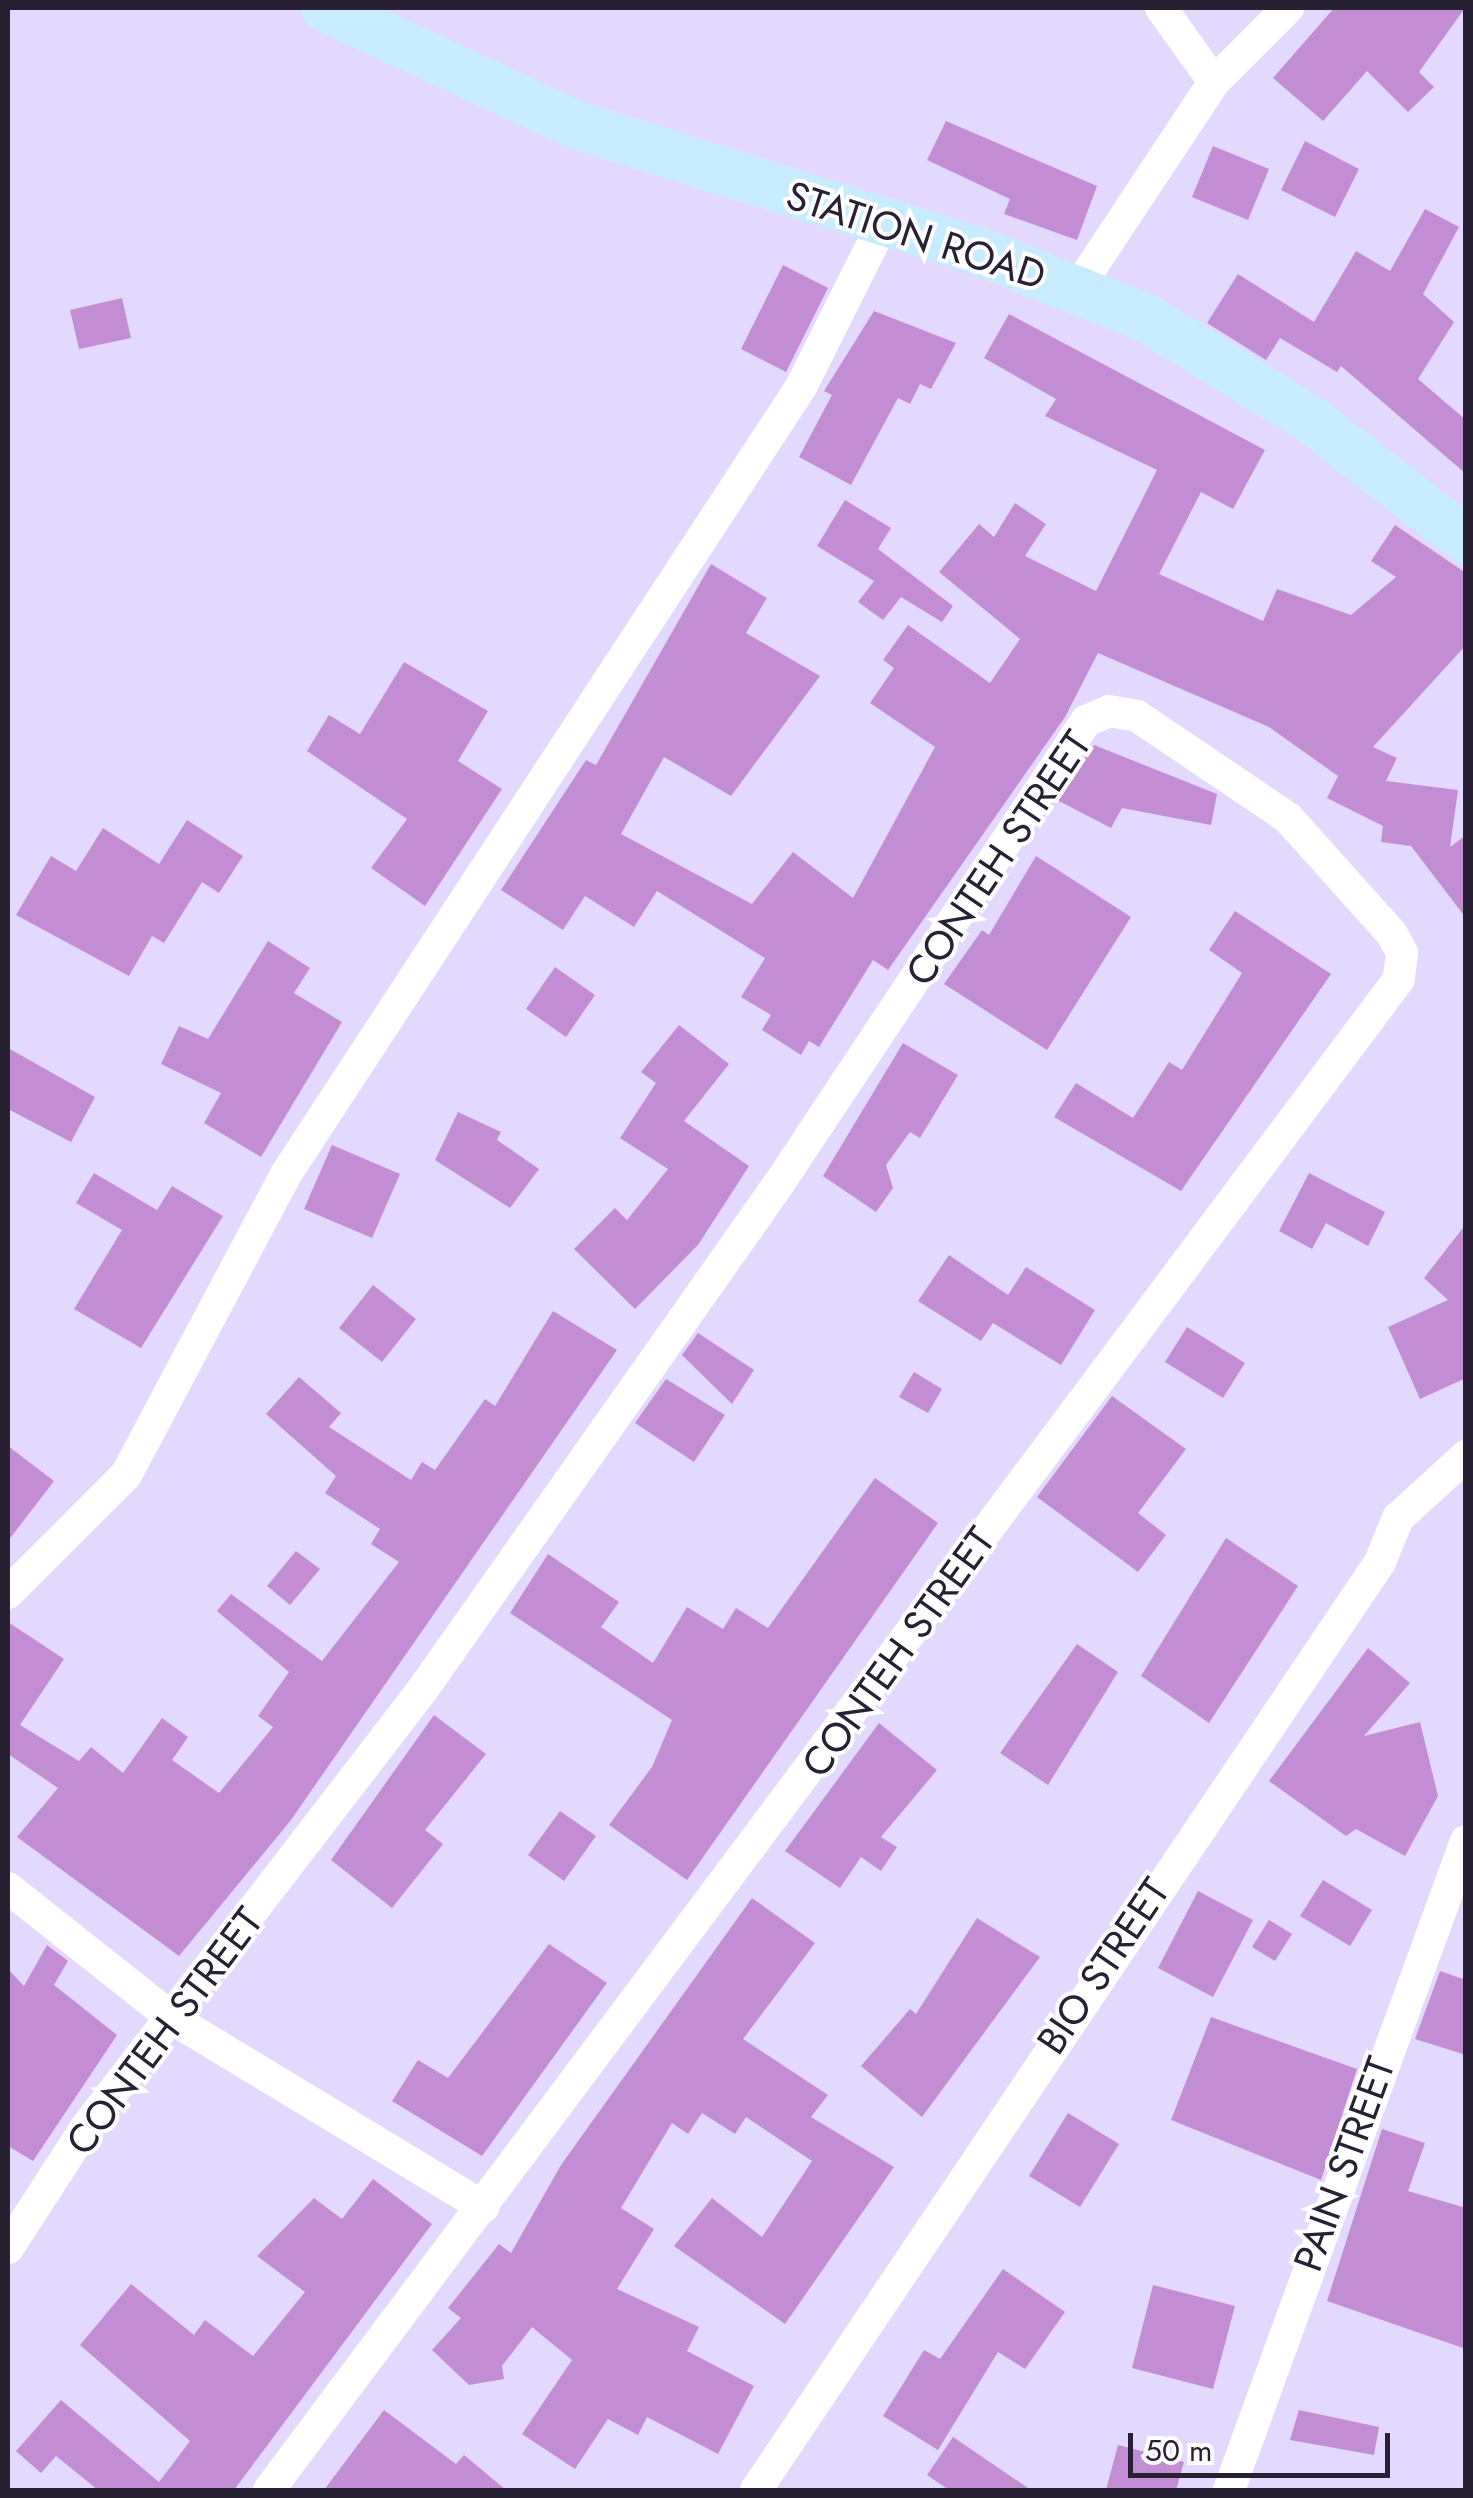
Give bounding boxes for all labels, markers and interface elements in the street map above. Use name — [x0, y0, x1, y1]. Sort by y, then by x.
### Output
street label: STATION ROAD — [780, 171, 1052, 299]
street label: CONTEH STREET — [895, 722, 1101, 994]
street label: CONTEH STREET — [791, 1518, 1005, 1786]
street label: BIO STREET — [1027, 1869, 1179, 2063]
street label: CONTEH STREET — [56, 1898, 272, 2164]
street label: PAIN STREET — [1283, 2051, 1405, 2277]
scale bar — [1133, 2413, 1396, 2475]
text: 50 m — [1145, 2429, 1212, 2472]

